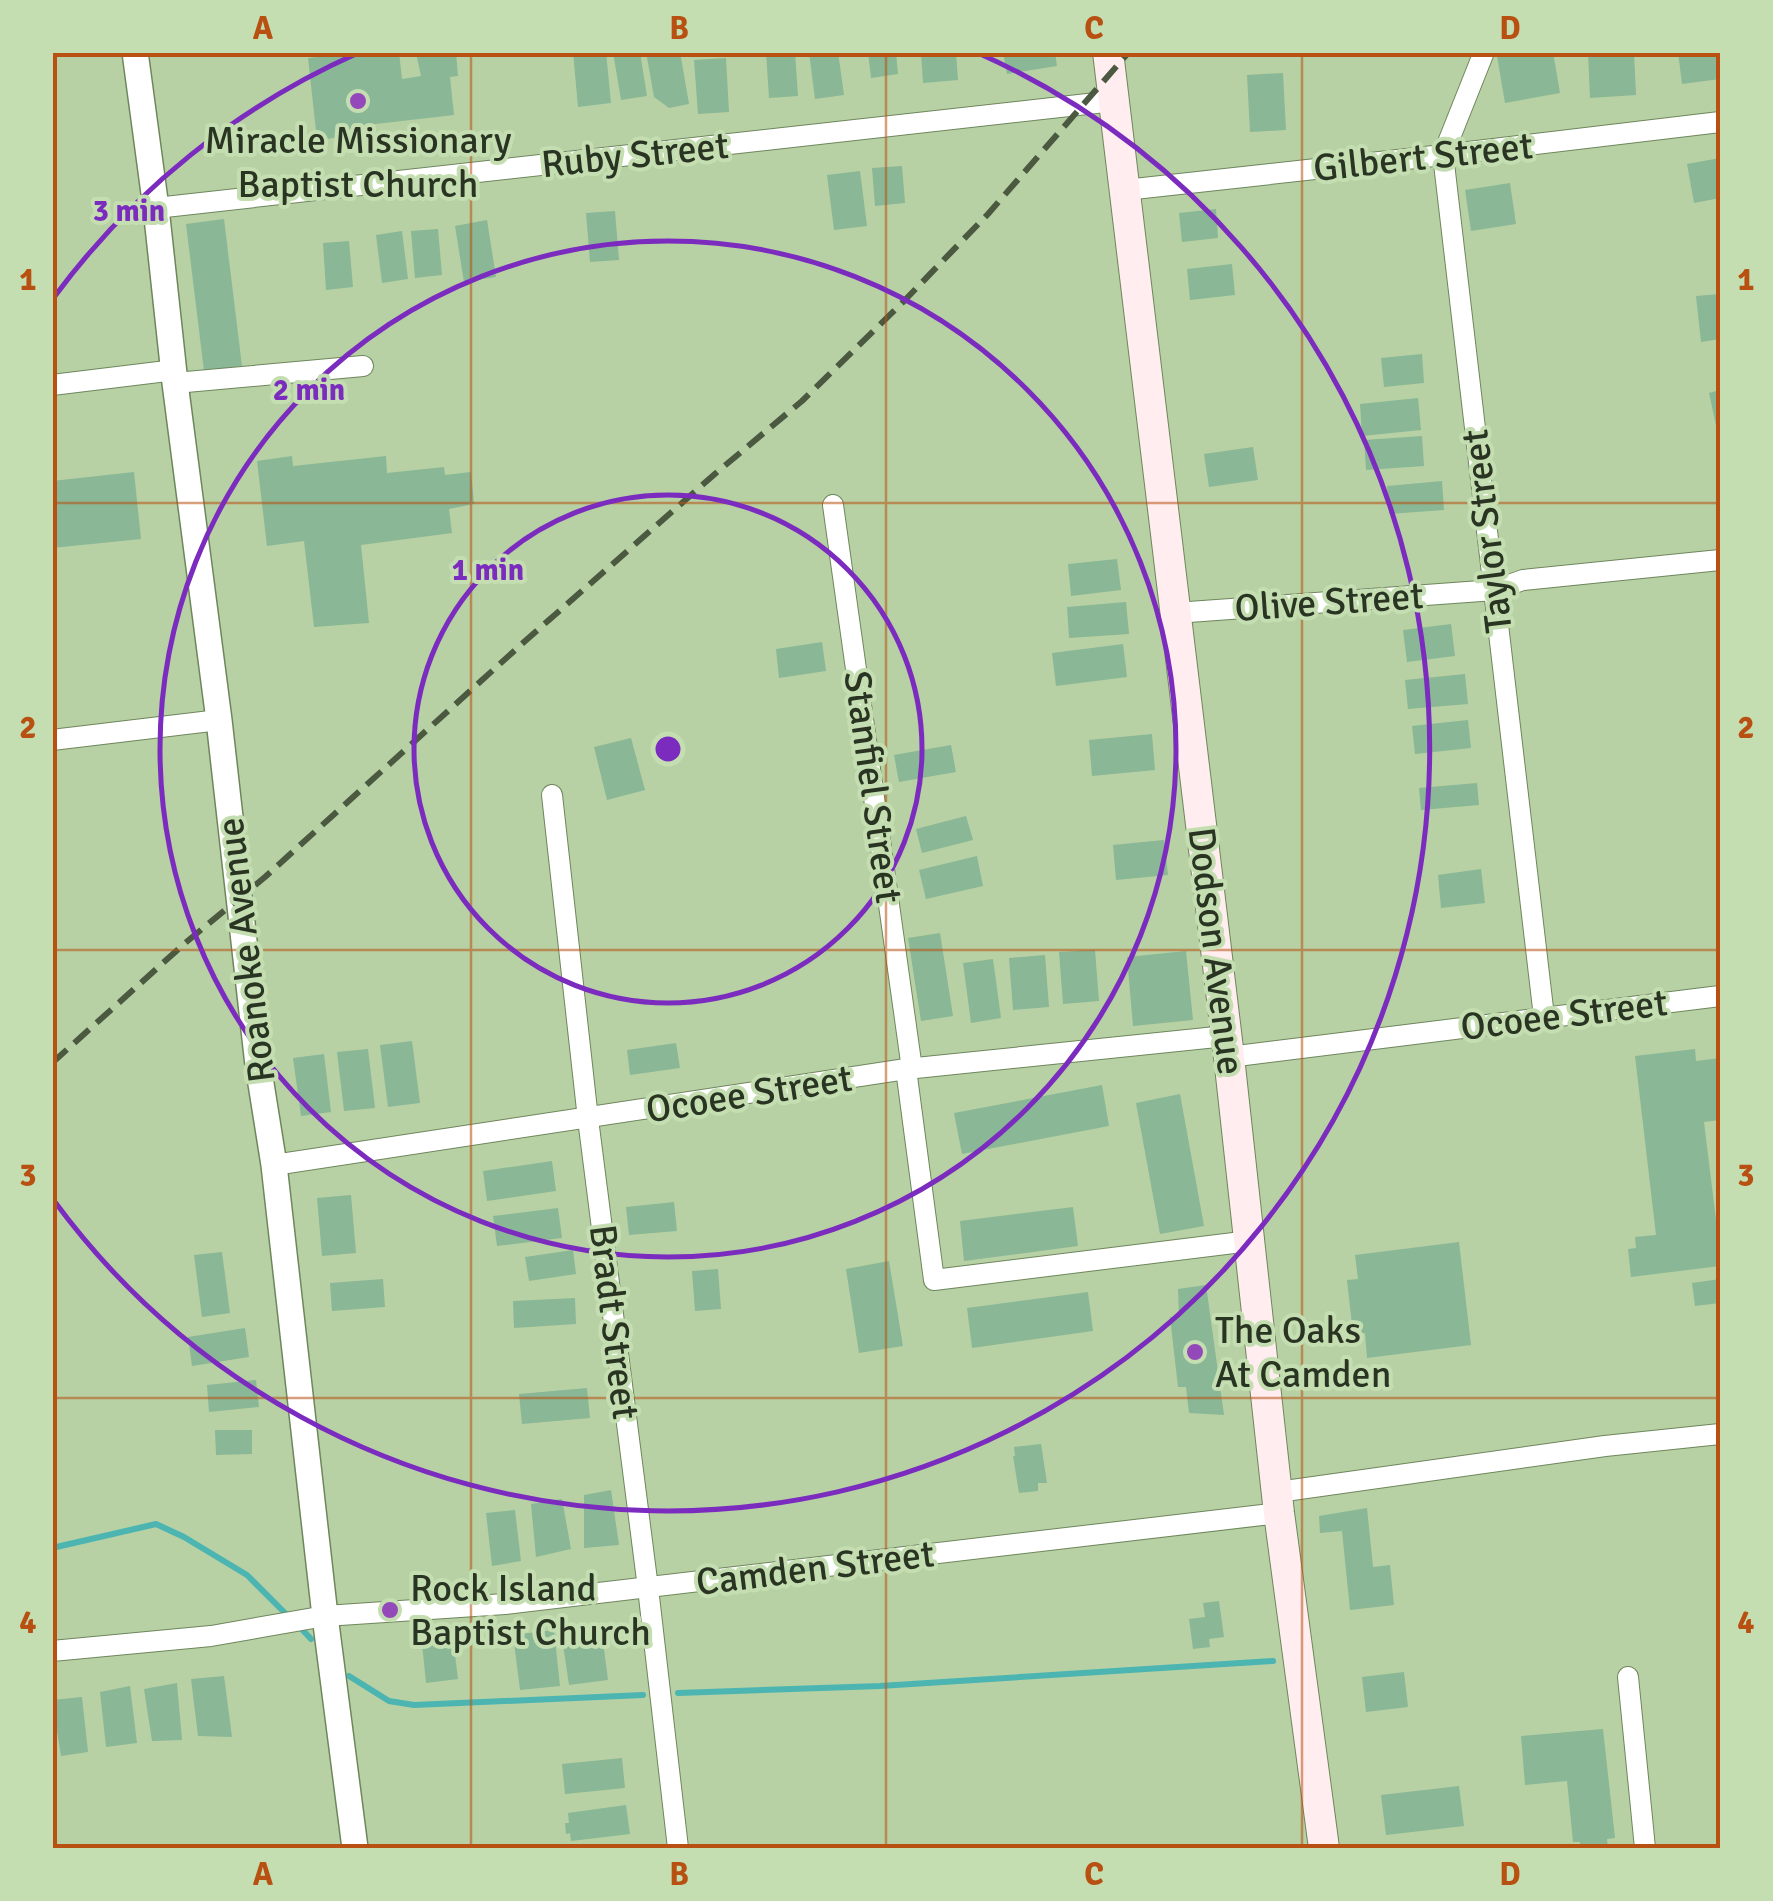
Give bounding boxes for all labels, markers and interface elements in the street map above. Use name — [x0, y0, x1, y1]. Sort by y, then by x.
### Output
text: A — [253, 9, 274, 48]
text: B — [669, 9, 689, 48]
text: C — [1084, 9, 1104, 48]
text: D — [1499, 9, 1521, 48]
marker: Miracle Missionary Baptist Church — [347, 90, 369, 112]
place label: Miracle Missionary Baptist Church — [205, 117, 512, 208]
street label: Ruby Street — [539, 122, 731, 188]
street label: Gilbert Street — [1311, 122, 1535, 192]
text: 3 min — [93, 193, 165, 230]
text: 1 — [19, 260, 37, 299]
text: 1 — [1737, 260, 1755, 299]
text: 2 min — [273, 372, 345, 409]
street label: Taylor Street — [1451, 427, 1523, 635]
text: 1 min — [452, 552, 524, 589]
street label: Olive Street — [1233, 572, 1425, 632]
street label: Stanfiel Street — [833, 668, 913, 906]
text: 2 — [19, 708, 37, 747]
text: 2 — [1737, 708, 1755, 747]
centre of rings — [650, 731, 686, 767]
street label: Roanoke Avenue — [206, 815, 286, 1085]
street label: Dodson Avenue — [1178, 825, 1254, 1077]
street label: Ocoee Street — [1458, 979, 1670, 1051]
street label: Ocoee Street — [643, 1055, 855, 1133]
text: 3 — [19, 1156, 37, 1195]
text: 3 — [1737, 1156, 1755, 1195]
street label: Bradt Street — [579, 1222, 649, 1422]
place label: The Oaks At Camden — [1215, 1307, 1391, 1398]
marker: The Oaks At Camden — [1184, 1341, 1206, 1363]
street label: Camden Street — [693, 1530, 937, 1606]
place label: Rock Island Baptist Church — [410, 1565, 651, 1656]
marker: Rock Island Baptist Church — [379, 1599, 401, 1621]
text: 4 — [19, 1603, 37, 1642]
text: 4 — [1737, 1603, 1755, 1642]
text: A — [253, 1855, 274, 1894]
text: B — [669, 1855, 689, 1894]
text: C — [1084, 1855, 1104, 1894]
text: D — [1499, 1855, 1521, 1894]

